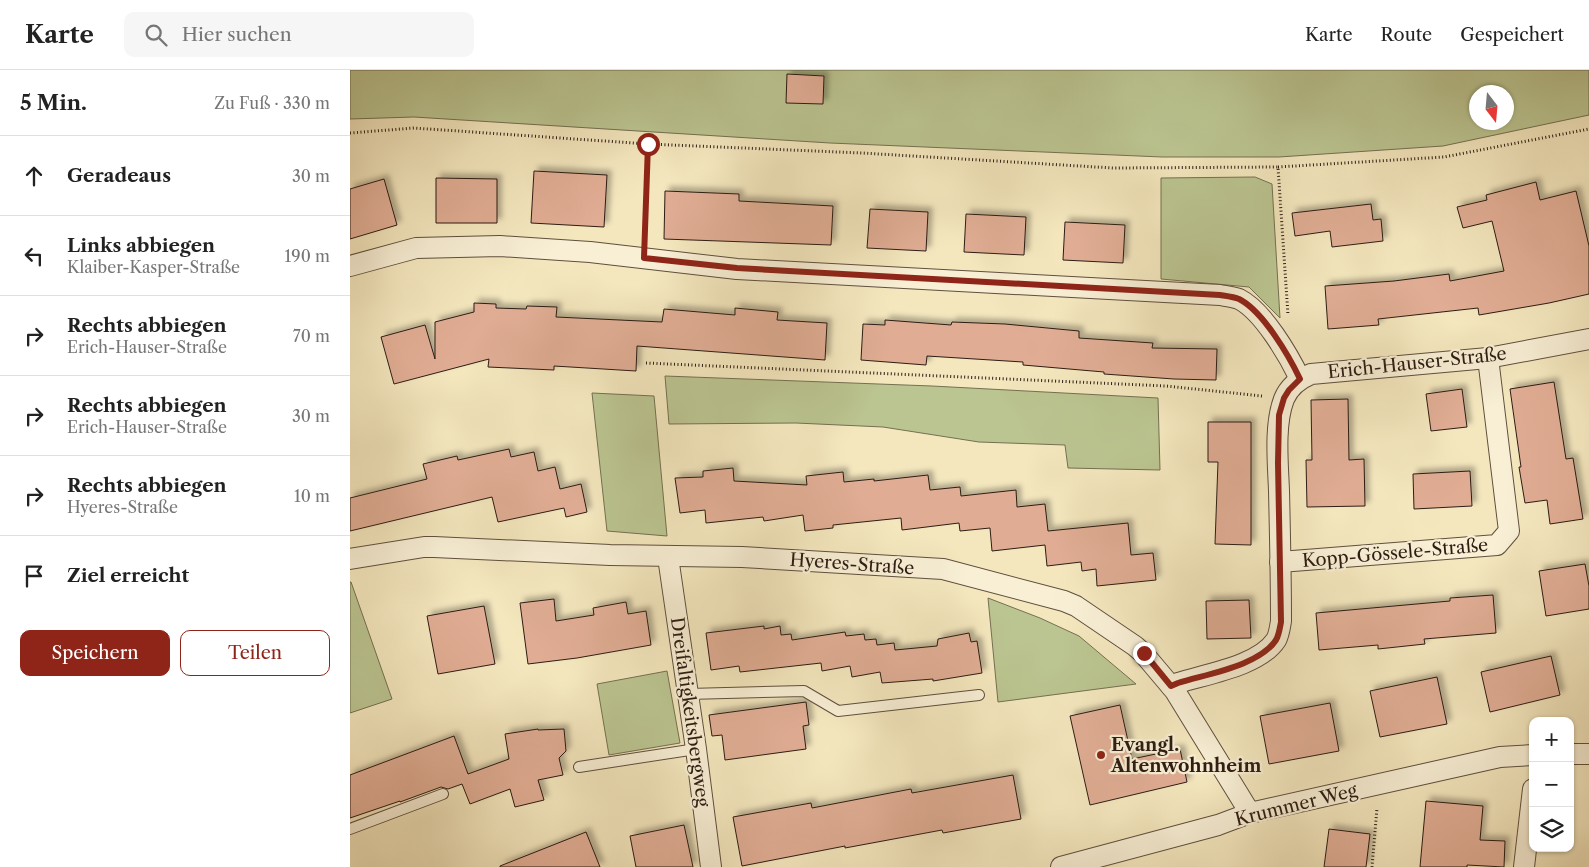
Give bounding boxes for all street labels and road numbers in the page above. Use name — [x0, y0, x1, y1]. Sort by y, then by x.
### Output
street label: Erich-Hauser-Straße — [1326, 343, 1508, 383]
street label: Kopp-Gössele-Straße — [1301, 534, 1489, 572]
street label: Hyeres-Straße — [789, 549, 915, 579]
street label: Dreifaltigkeitsbergweg — [666, 616, 714, 809]
street label: Krummer Weg — [1233, 779, 1360, 831]

